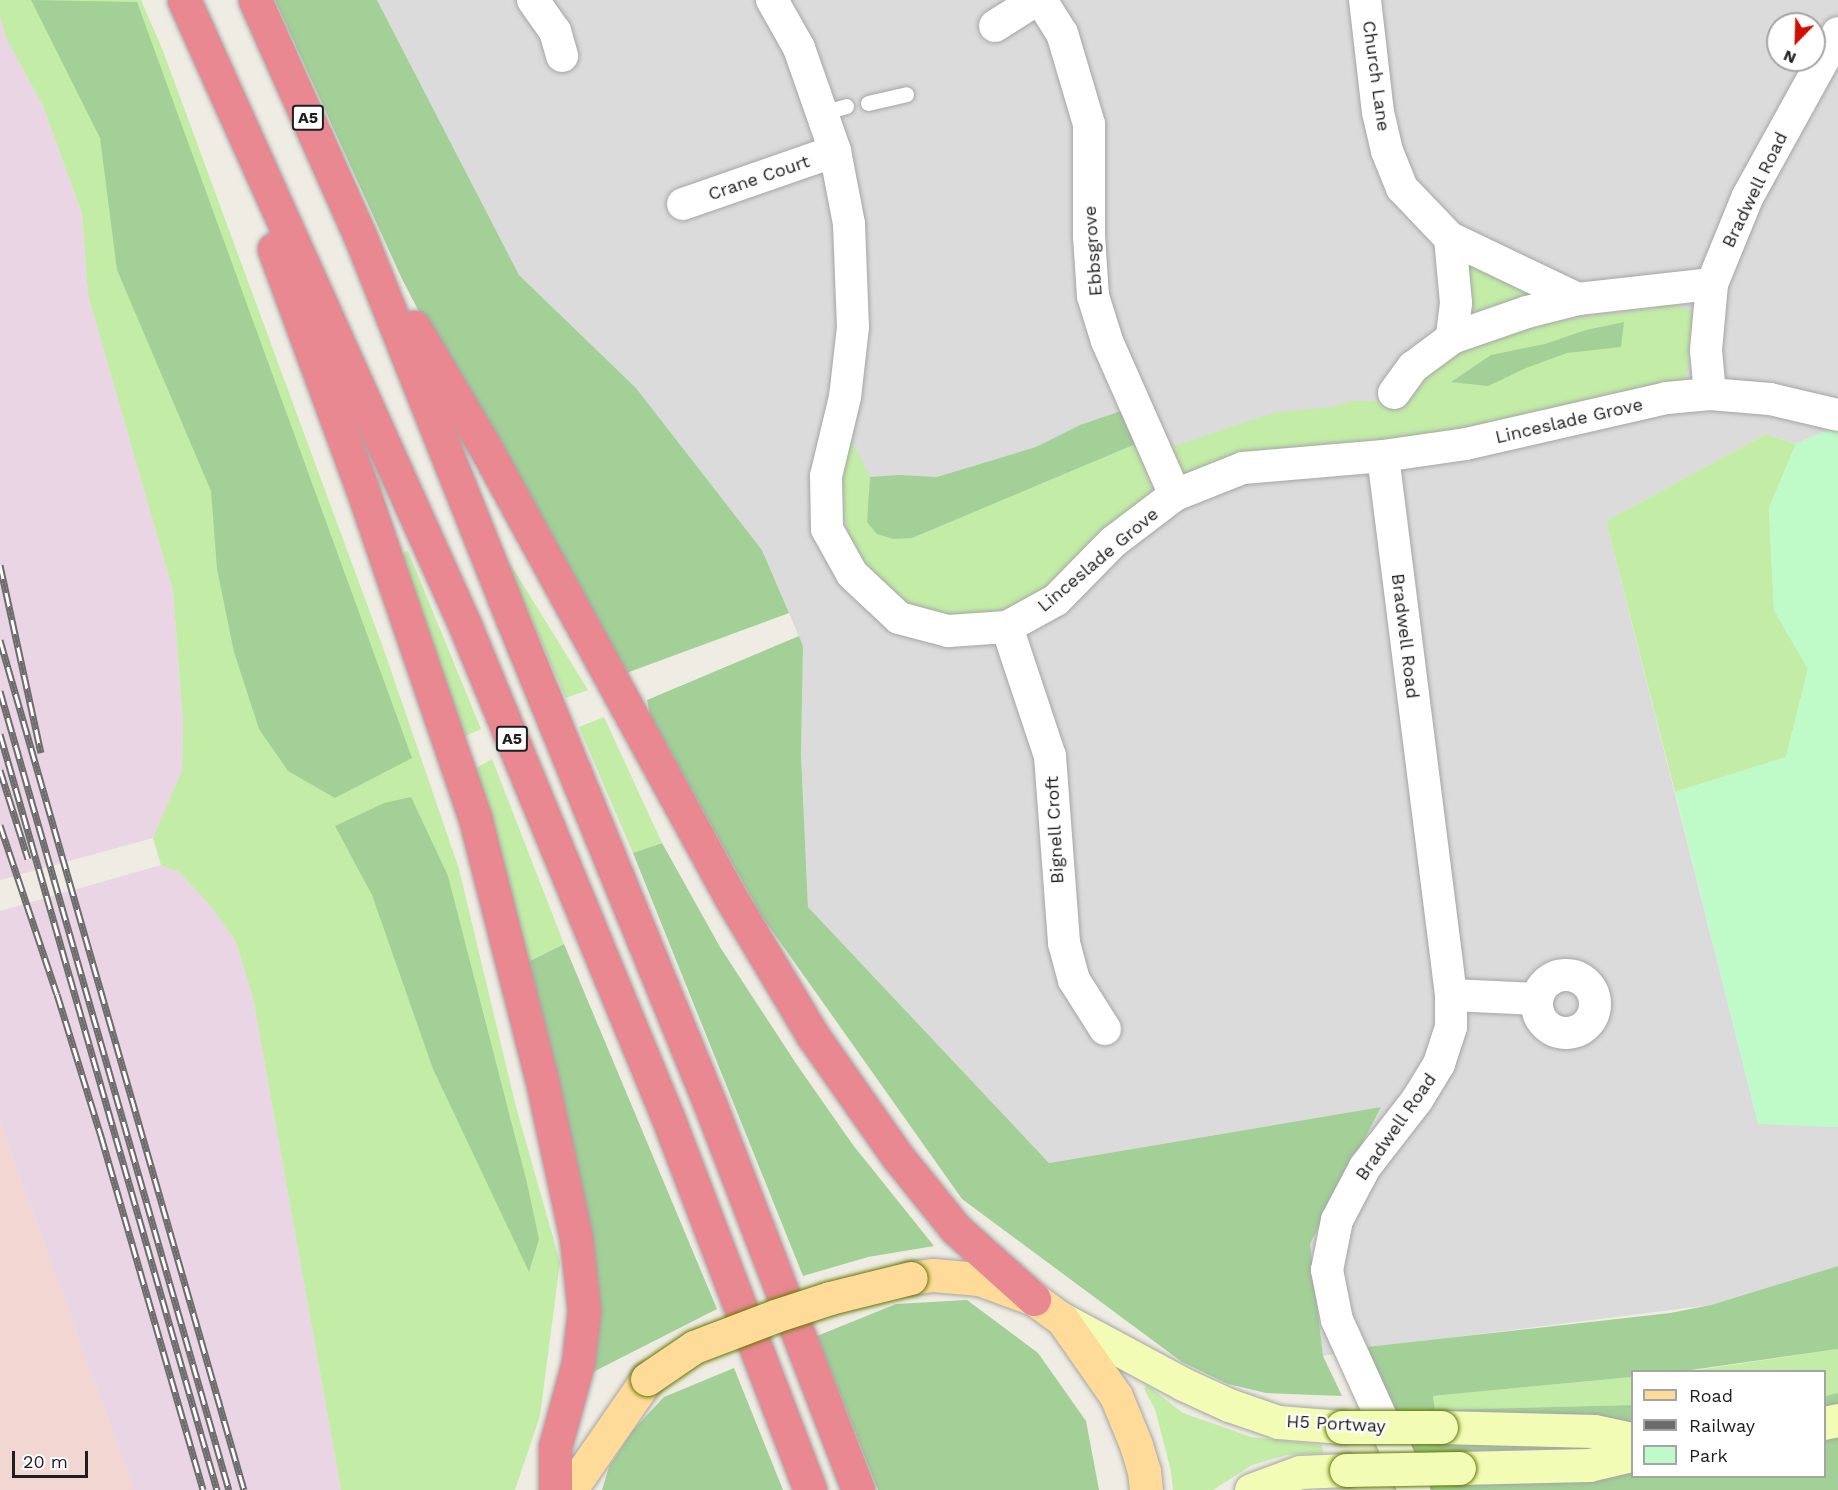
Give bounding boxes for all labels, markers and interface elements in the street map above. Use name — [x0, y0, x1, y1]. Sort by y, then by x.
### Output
north arrow — [1766, 12, 1826, 72]
street label: Church Lane — [1358, 19, 1394, 133]
text: N — [1780, 46, 1799, 68]
road number: A5 — [292, 105, 324, 131]
street label: Bradwell Road — [1718, 128, 1792, 252]
street label: Crane Court — [705, 151, 813, 205]
street label: Ebbsgrove — [1079, 205, 1107, 297]
street label: Linceslade Grove — [1493, 394, 1645, 448]
street label: Linceslade Grove — [1033, 503, 1163, 617]
street label: Bradwell Road — [1387, 572, 1423, 700]
road number: A5 — [496, 726, 528, 752]
street label: Bignell Croft — [1041, 775, 1069, 885]
street label: Bradwell Road — [1351, 1069, 1441, 1185]
legend — [1631, 1370, 1826, 1478]
text: Road — [1689, 1385, 1733, 1406]
street label: H5 Portway — [1286, 1411, 1386, 1437]
text: Railway — [1689, 1415, 1755, 1436]
scale bar — [15, 1439, 92, 1477]
text: Park — [1689, 1445, 1728, 1466]
text: 20 m — [23, 1451, 68, 1472]

